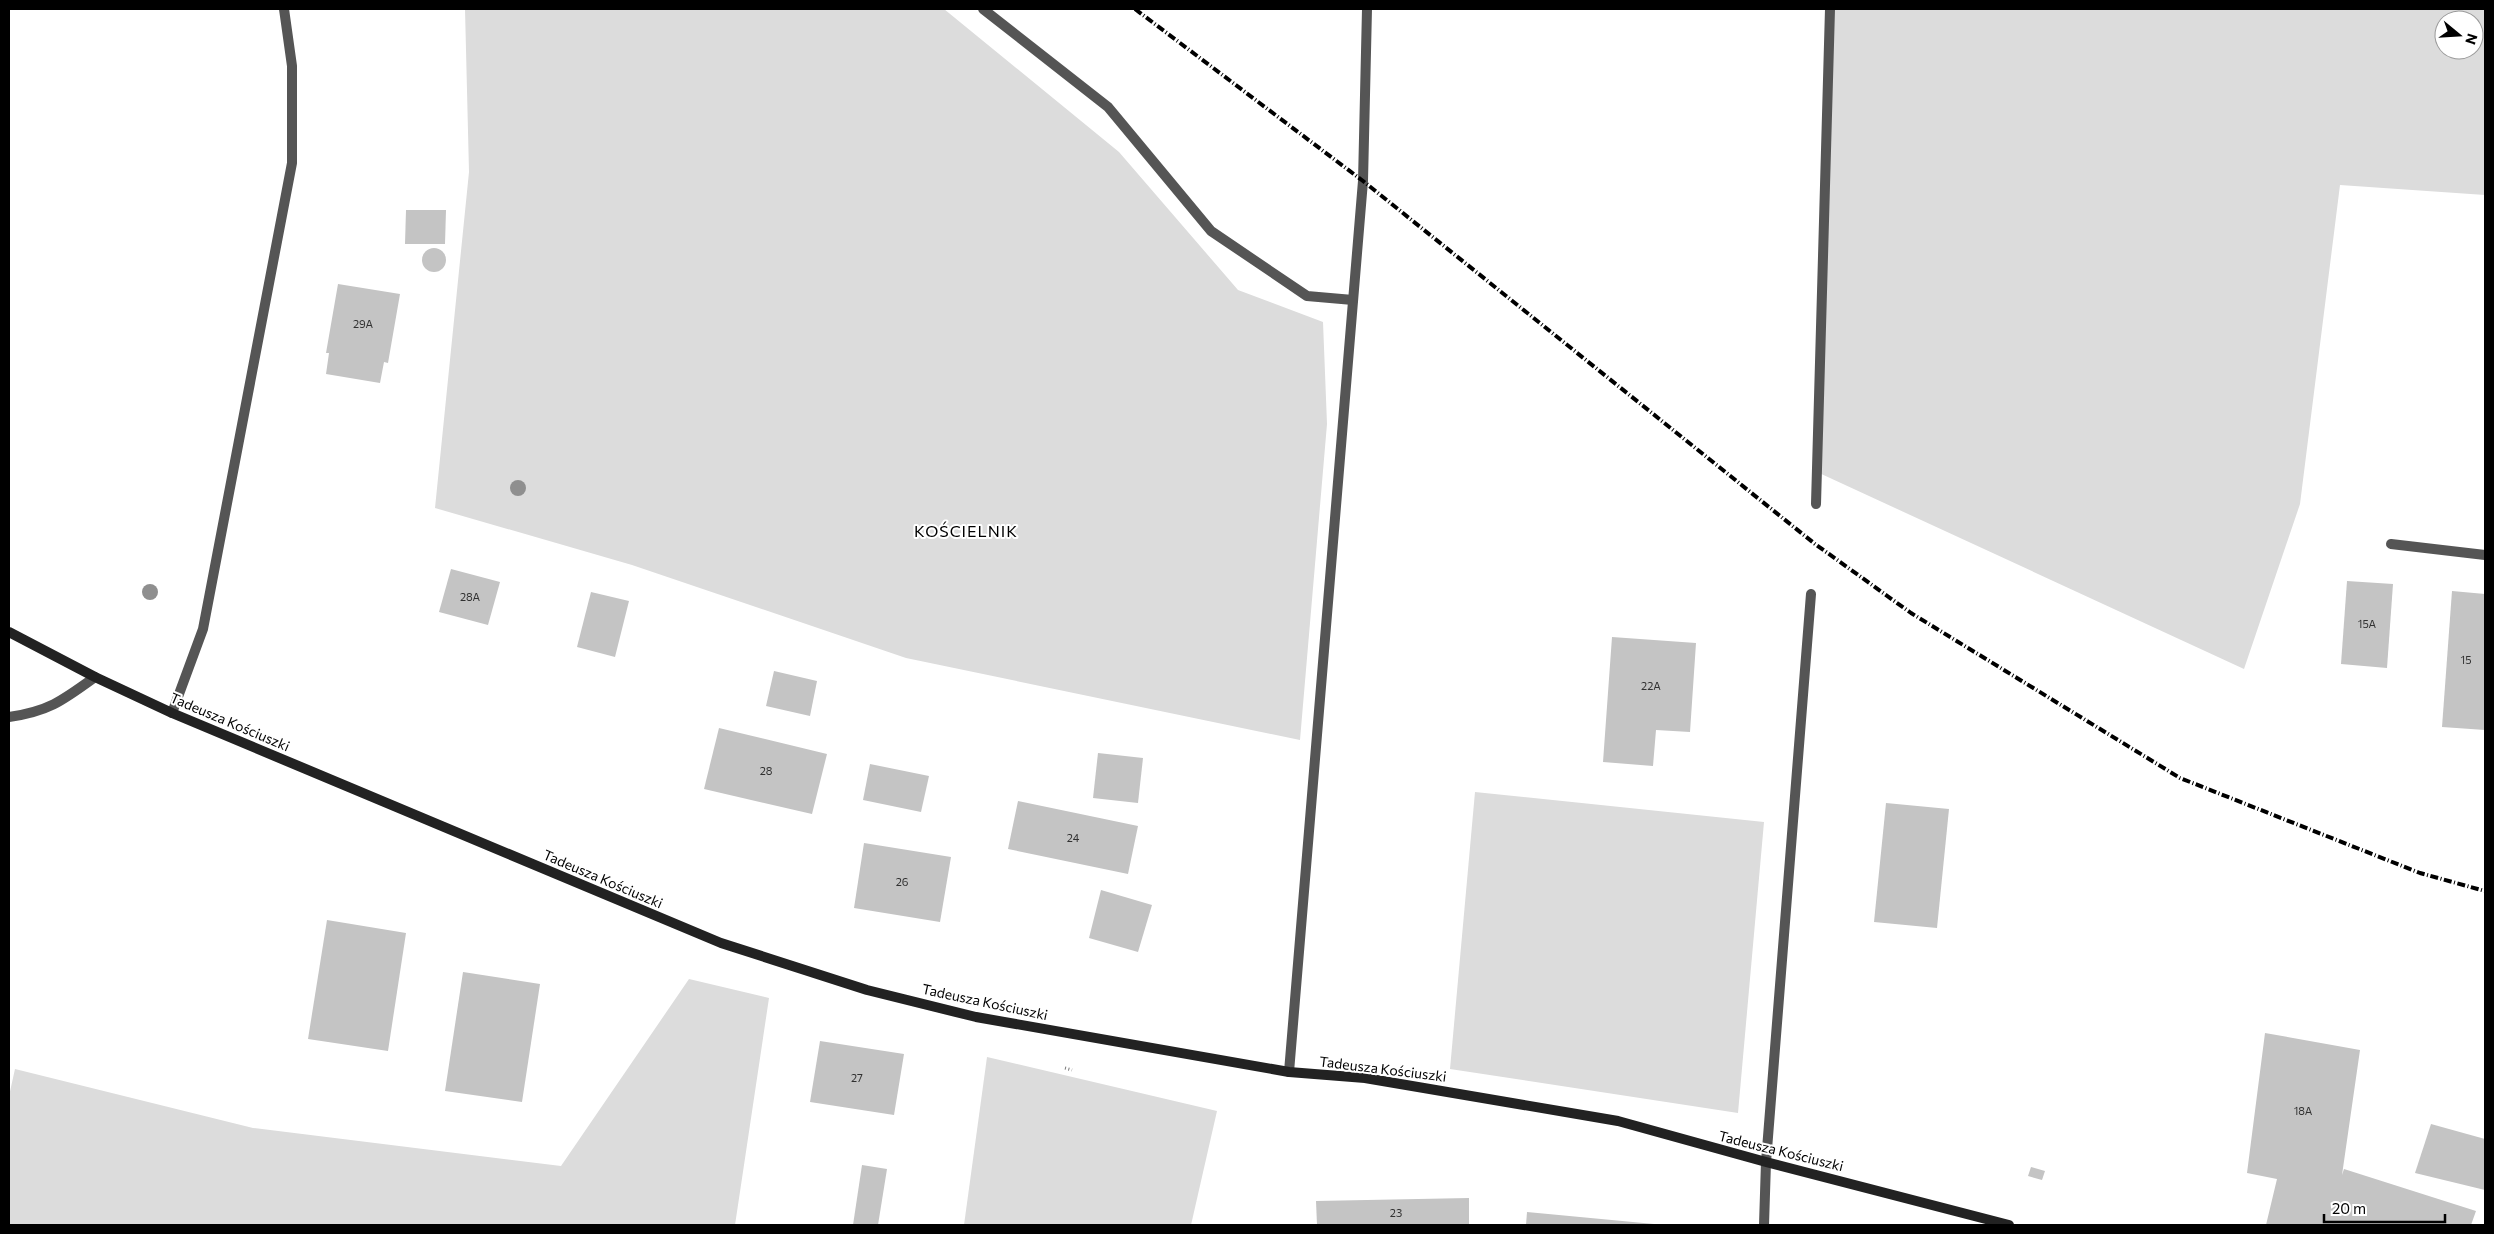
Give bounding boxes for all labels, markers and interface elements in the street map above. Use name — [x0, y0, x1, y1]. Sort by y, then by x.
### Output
north arrow — [2434, 10, 2484, 60]
text: N — [2462, 32, 2482, 47]
house number: 29A — [353, 317, 373, 330]
district label: KOŚCIELNIK — [914, 521, 1018, 540]
house number: 28A — [460, 590, 480, 603]
house number: 15A — [2358, 617, 2377, 630]
house number: 15 — [2460, 653, 2472, 666]
house number: 22A — [1641, 679, 1661, 692]
street label: Tadeusza Kościuszki — [168, 689, 292, 754]
house number: 28 — [760, 764, 773, 777]
house number: 24 — [1067, 831, 1080, 844]
street label: Tadeusza Kościuszki — [541, 846, 665, 911]
house number: 26 — [896, 875, 909, 888]
street label: Tadeusza Kościuszki — [921, 980, 1050, 1023]
street label: Tadeusza Kościuszki — [1318, 1052, 1448, 1085]
house number: 27 — [851, 1071, 863, 1084]
house number: 18A — [2294, 1104, 2313, 1117]
street label: Tadeusza Kościuszki — [1717, 1127, 1845, 1174]
scale bar — [2324, 1192, 2445, 1224]
text: 20 m — [2332, 1199, 2366, 1217]
house number: 23 — [1390, 1206, 1402, 1219]

